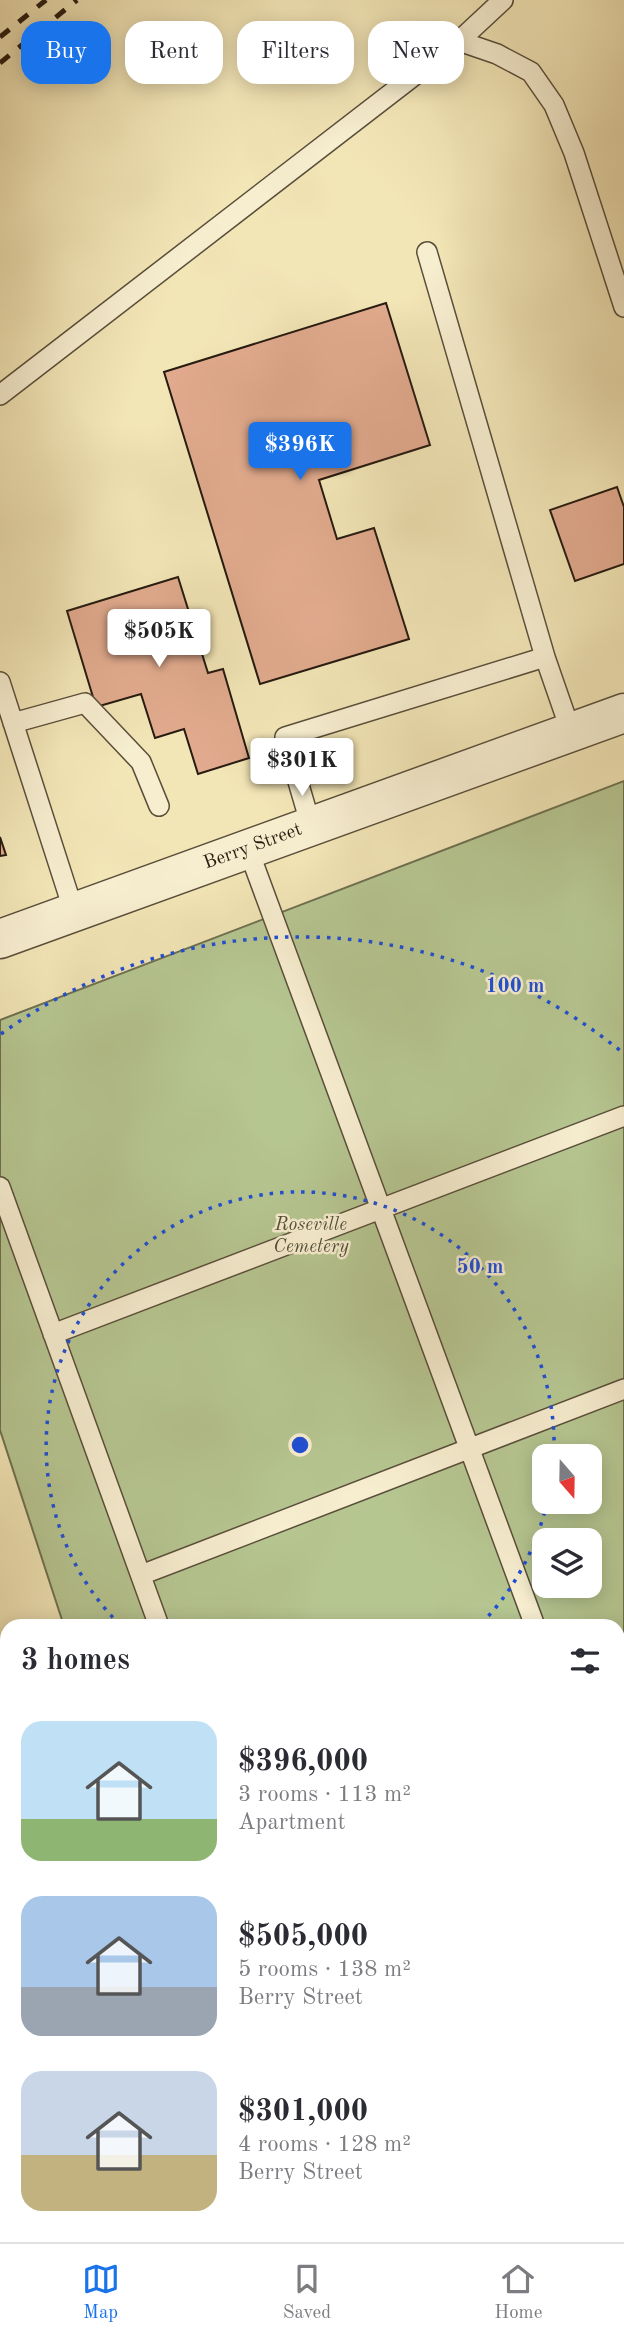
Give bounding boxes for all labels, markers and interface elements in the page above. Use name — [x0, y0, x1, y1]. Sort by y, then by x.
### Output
chip: Buy — [21, 21, 111, 84]
chip: Rent — [125, 21, 223, 84]
chip: Filters — [237, 21, 354, 84]
chip: New — [368, 21, 464, 84]
pin: $396K — [251, 422, 349, 482]
text: $396K — [264, 433, 336, 456]
pin: $505K — [110, 610, 208, 669]
text: $505K — [123, 620, 195, 643]
pin: $301K — [253, 738, 351, 798]
text: $301K — [266, 749, 338, 772]
street label: Berry Street — [201, 820, 305, 874]
text: 100 m — [485, 976, 545, 997]
park label: Roseville Cemetery — [273, 1216, 349, 1257]
text: 50 m — [456, 1257, 504, 1278]
centre of rings — [288, 1433, 312, 1457]
north arrow — [532, 1444, 602, 1514]
map controls — [532, 1444, 602, 1598]
button: layers — [532, 1528, 602, 1598]
icon: filters — [566, 1642, 604, 1680]
text: 3 homes — [21, 1646, 130, 1676]
text: $396,000 — [238, 1747, 368, 1777]
icon: home — [77, 1749, 161, 1833]
text: 3 rooms · 113 m² — [238, 1783, 411, 1806]
text: Apartment — [238, 1811, 346, 1834]
text: $505,000 — [238, 1922, 368, 1952]
icon: home — [77, 1924, 161, 2008]
text: 5 rooms · 138 m² — [238, 1958, 411, 1981]
text: Berry Street — [238, 1986, 363, 2009]
text: $301,000 — [238, 2097, 368, 2127]
icon: home — [77, 2099, 161, 2183]
text: 4 rooms · 128 m² — [238, 2133, 411, 2156]
text: Berry Street — [238, 2161, 363, 2184]
tab: Map — [82, 2260, 120, 2325]
tab: Saved — [283, 2260, 331, 2325]
tab: Home — [494, 2260, 542, 2325]

